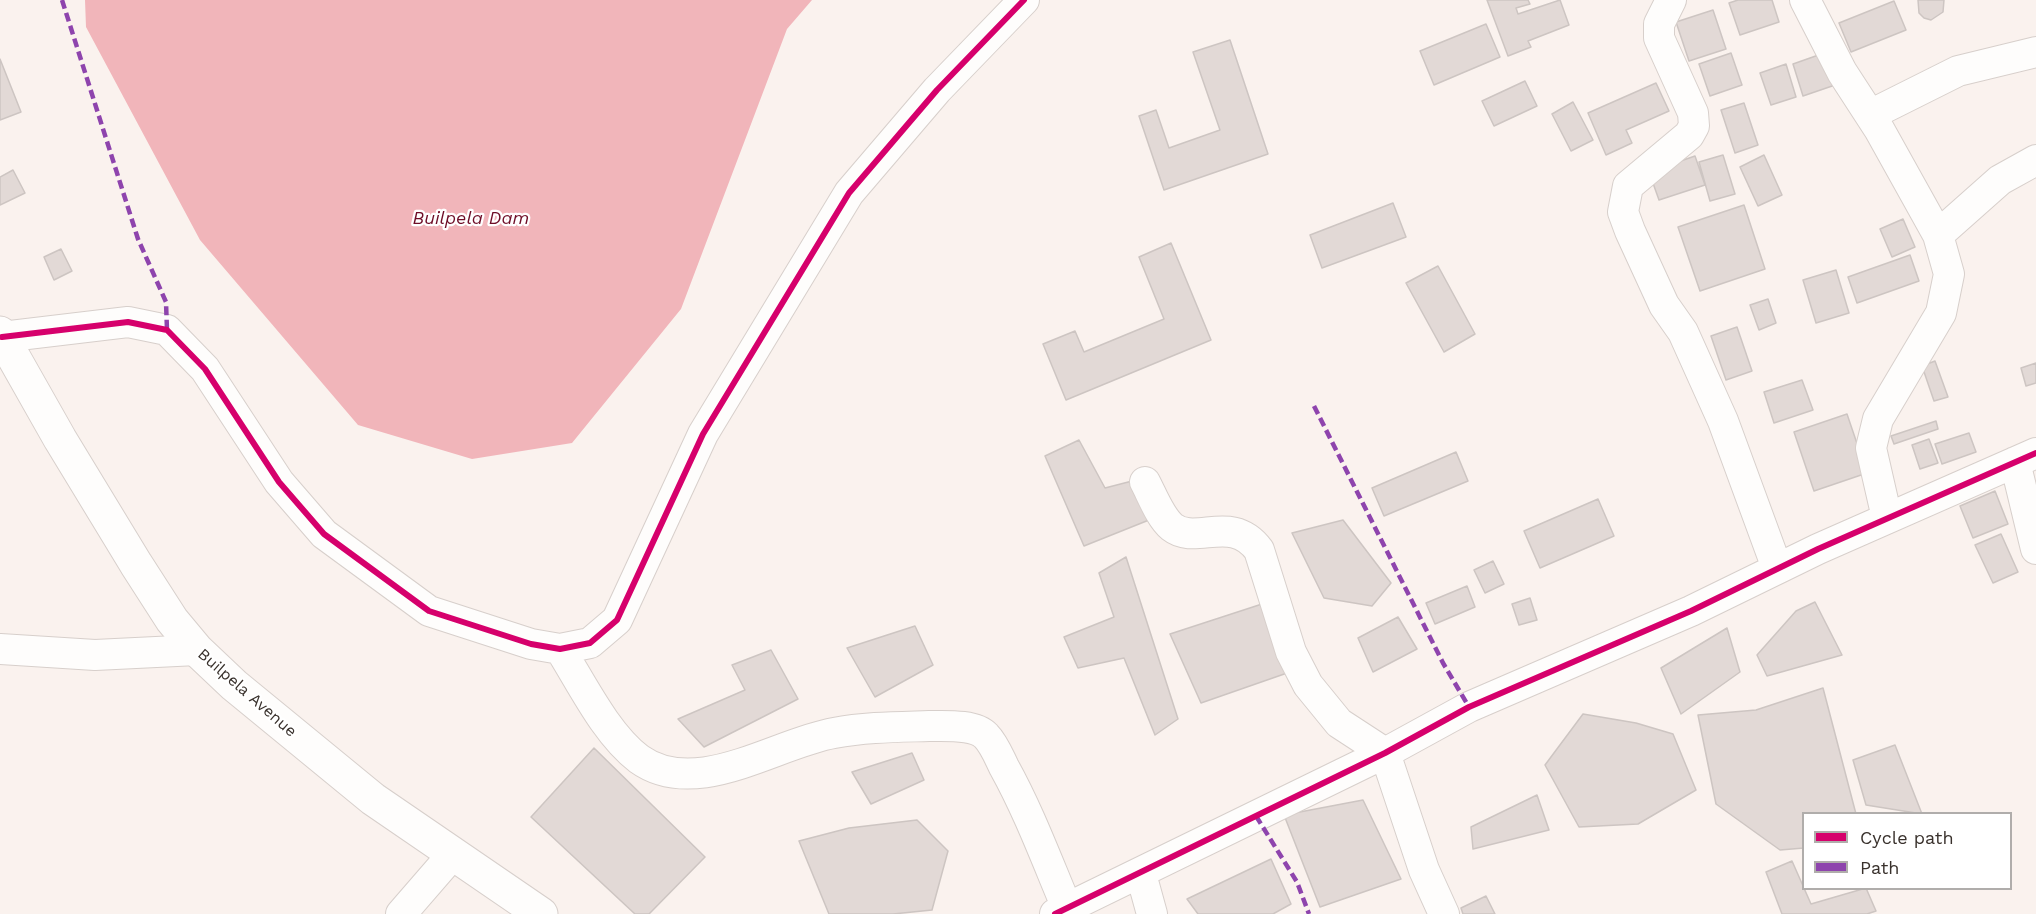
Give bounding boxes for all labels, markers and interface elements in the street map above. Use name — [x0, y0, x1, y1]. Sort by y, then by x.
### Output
water label: Builpela Dam — [413, 208, 529, 230]
street label: Builpela Avenue — [194, 645, 300, 741]
legend — [1802, 812, 2012, 890]
text: Cycle path — [1860, 827, 1954, 848]
text: Path — [1860, 857, 1900, 878]

